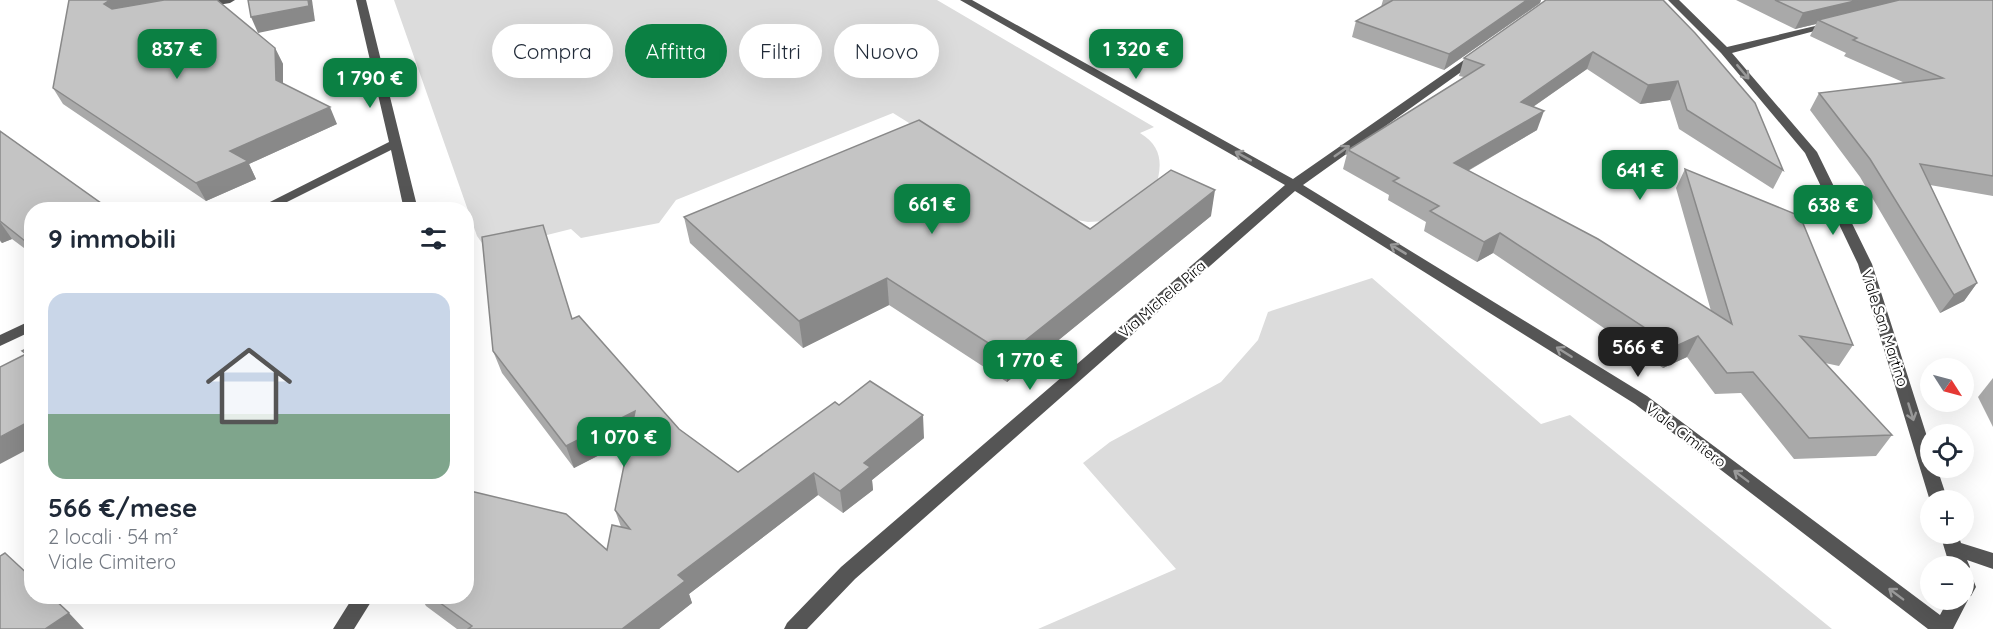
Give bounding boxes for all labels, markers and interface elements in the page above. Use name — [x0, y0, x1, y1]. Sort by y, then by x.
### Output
chip: Compra — [492, 24, 613, 78]
chip: Affitta — [625, 24, 727, 78]
chip: Filtri — [739, 24, 822, 78]
chip: Nuovo — [834, 24, 939, 78]
pin: 837 € — [135, 29, 219, 80]
pin: 1 320 € — [1081, 29, 1191, 80]
text: 837 € — [152, 36, 202, 61]
text: 1 320 € — [1103, 36, 1169, 61]
pin: 1 790 € — [315, 58, 425, 109]
one-way arrow — [1736, 64, 1750, 79]
text: 1 790 € — [337, 65, 403, 90]
one-way arrow — [1333, 145, 1349, 157]
one-way arrow — [1235, 150, 1252, 162]
pin: 641 € — [1598, 150, 1682, 201]
text: 641 € — [1616, 157, 1664, 182]
pin: 661 € — [890, 184, 974, 235]
pin: 638 € — [1791, 185, 1875, 236]
text: 661 € — [908, 191, 956, 216]
text: 638 € — [1808, 192, 1858, 217]
text: 9 immobili — [48, 222, 176, 255]
icon: filters — [417, 222, 450, 255]
one-way arrow — [1390, 243, 1407, 255]
street label: Via Michele Pira — [1114, 256, 1210, 342]
street label: Viale San Martino — [1857, 267, 1913, 389]
pin: 566 € — [1596, 327, 1680, 378]
icon: home — [195, 332, 303, 440]
text: 566 € — [1612, 334, 1664, 359]
pin: 1 770 € — [975, 340, 1085, 391]
one-way arrow — [1556, 346, 1573, 358]
text: 1 770 € — [997, 347, 1063, 372]
north arrow — [1920, 358, 1974, 412]
map controls — [1920, 358, 1974, 610]
street label: Viale Cimitero — [1642, 399, 1730, 471]
one-way arrow — [1906, 402, 1917, 421]
pin: 1 070 € — [569, 417, 679, 468]
text: 1 070 € — [591, 424, 657, 449]
button: locate — [1920, 424, 1974, 478]
one-way arrow — [1733, 470, 1749, 482]
button: + — [1920, 490, 1974, 544]
text: 566 €/mese — [48, 491, 197, 524]
text: 2 locali · 54 m² — [48, 524, 179, 549]
text: Viale Cimitero — [48, 549, 176, 574]
button: − — [1920, 556, 1974, 610]
one-way arrow — [1889, 587, 1905, 600]

